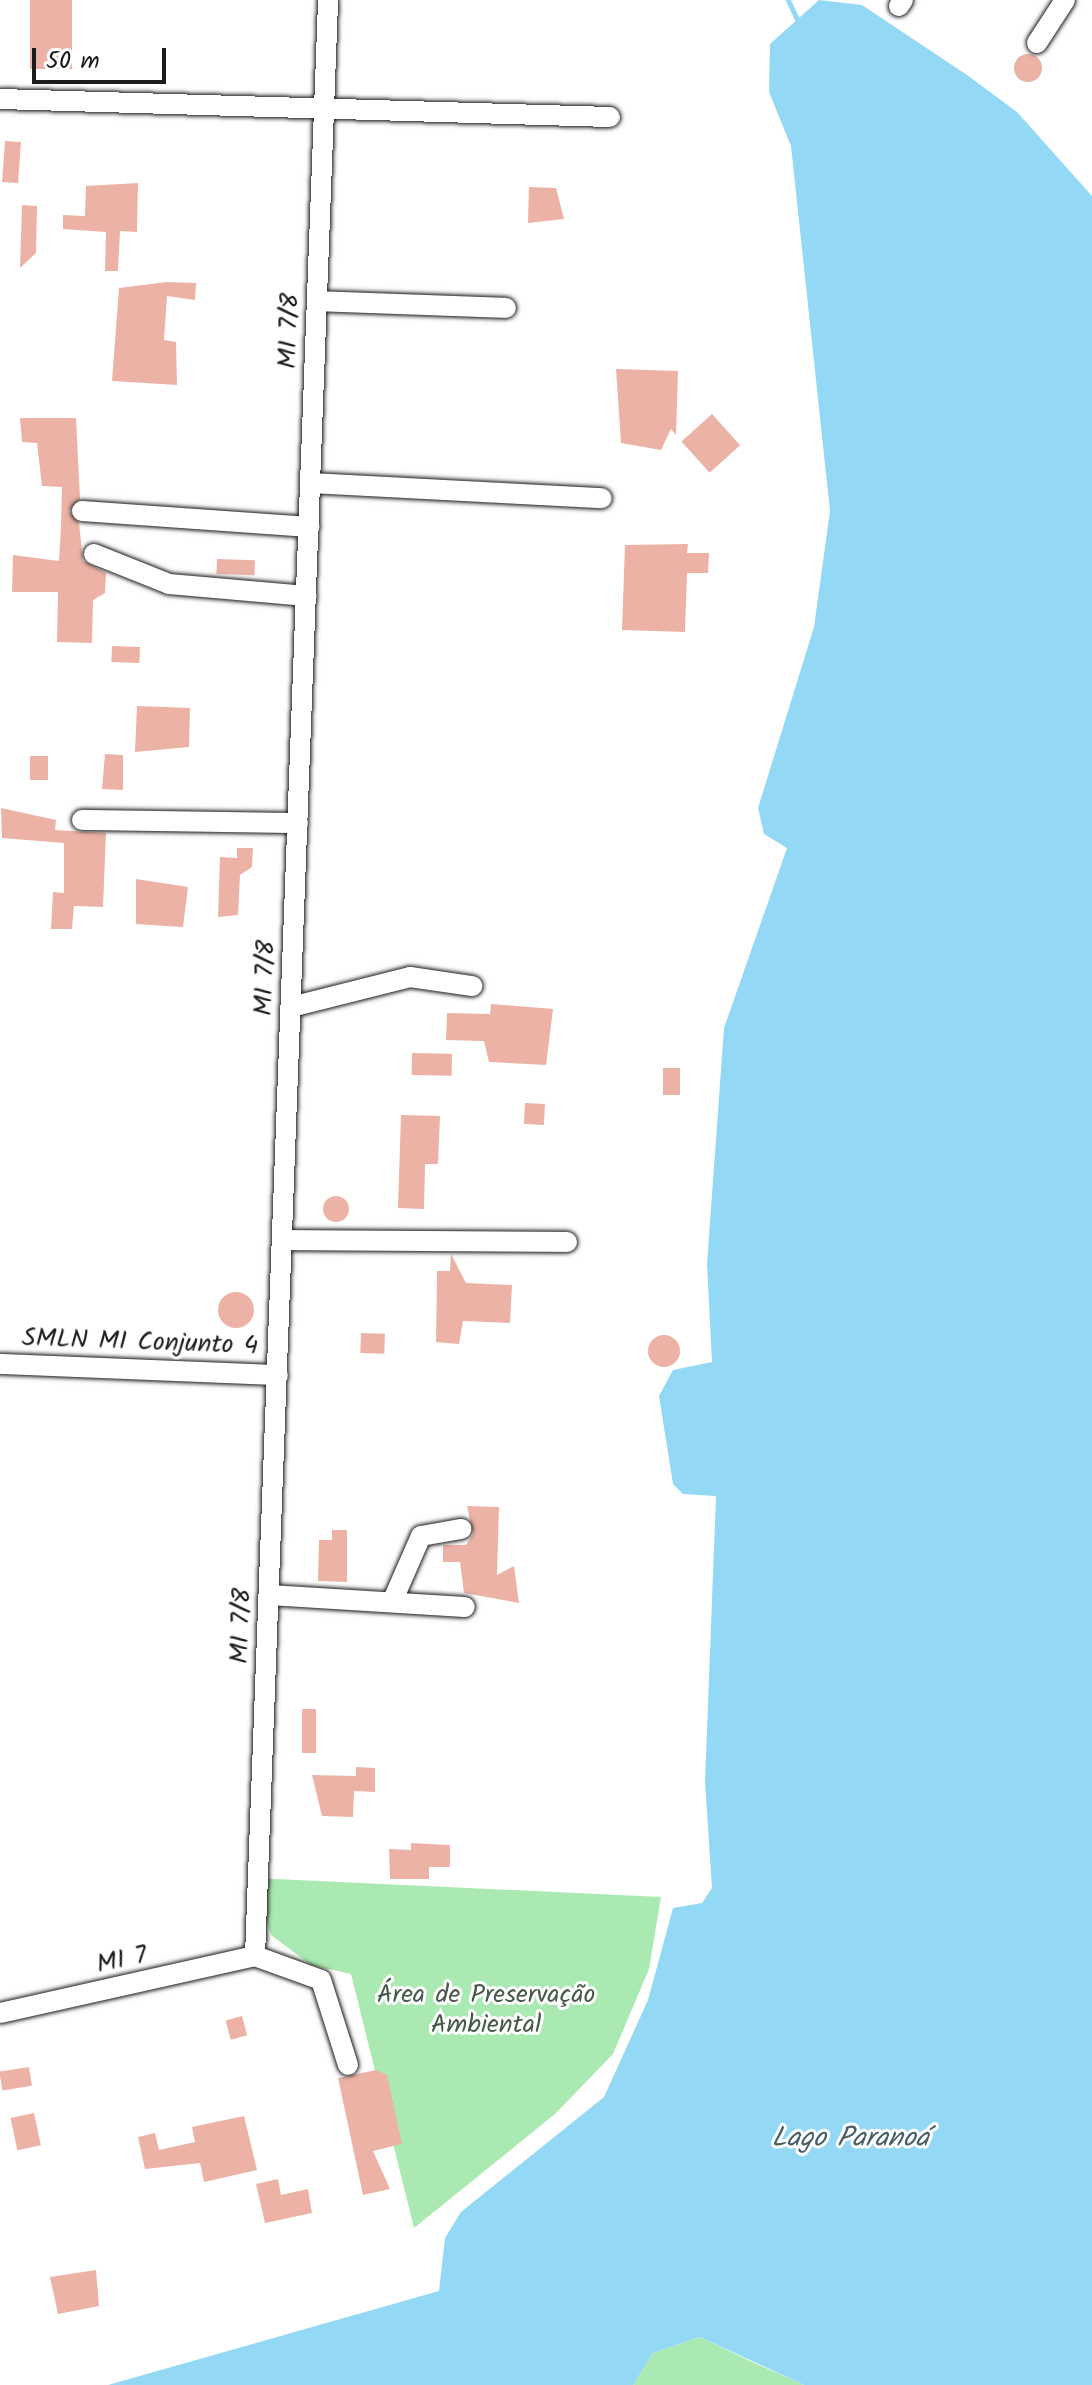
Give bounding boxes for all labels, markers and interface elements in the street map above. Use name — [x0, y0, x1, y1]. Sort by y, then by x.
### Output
scale bar — [36, 32, 170, 82]
text: 50 m — [46, 42, 100, 81]
street label: MI 7/8 — [273, 293, 307, 369]
street label: MI 7/8 — [249, 940, 283, 1016]
street label: SMLN MI Conjunto 4 — [21, 1323, 259, 1363]
street label: MI 7/8 — [225, 1588, 259, 1664]
street label: MI 7 — [94, 1940, 150, 1982]
park label: Área de Preservação Ambiental — [377, 1980, 595, 2042]
water label: Lago Paranoá — [771, 2122, 929, 2156]

